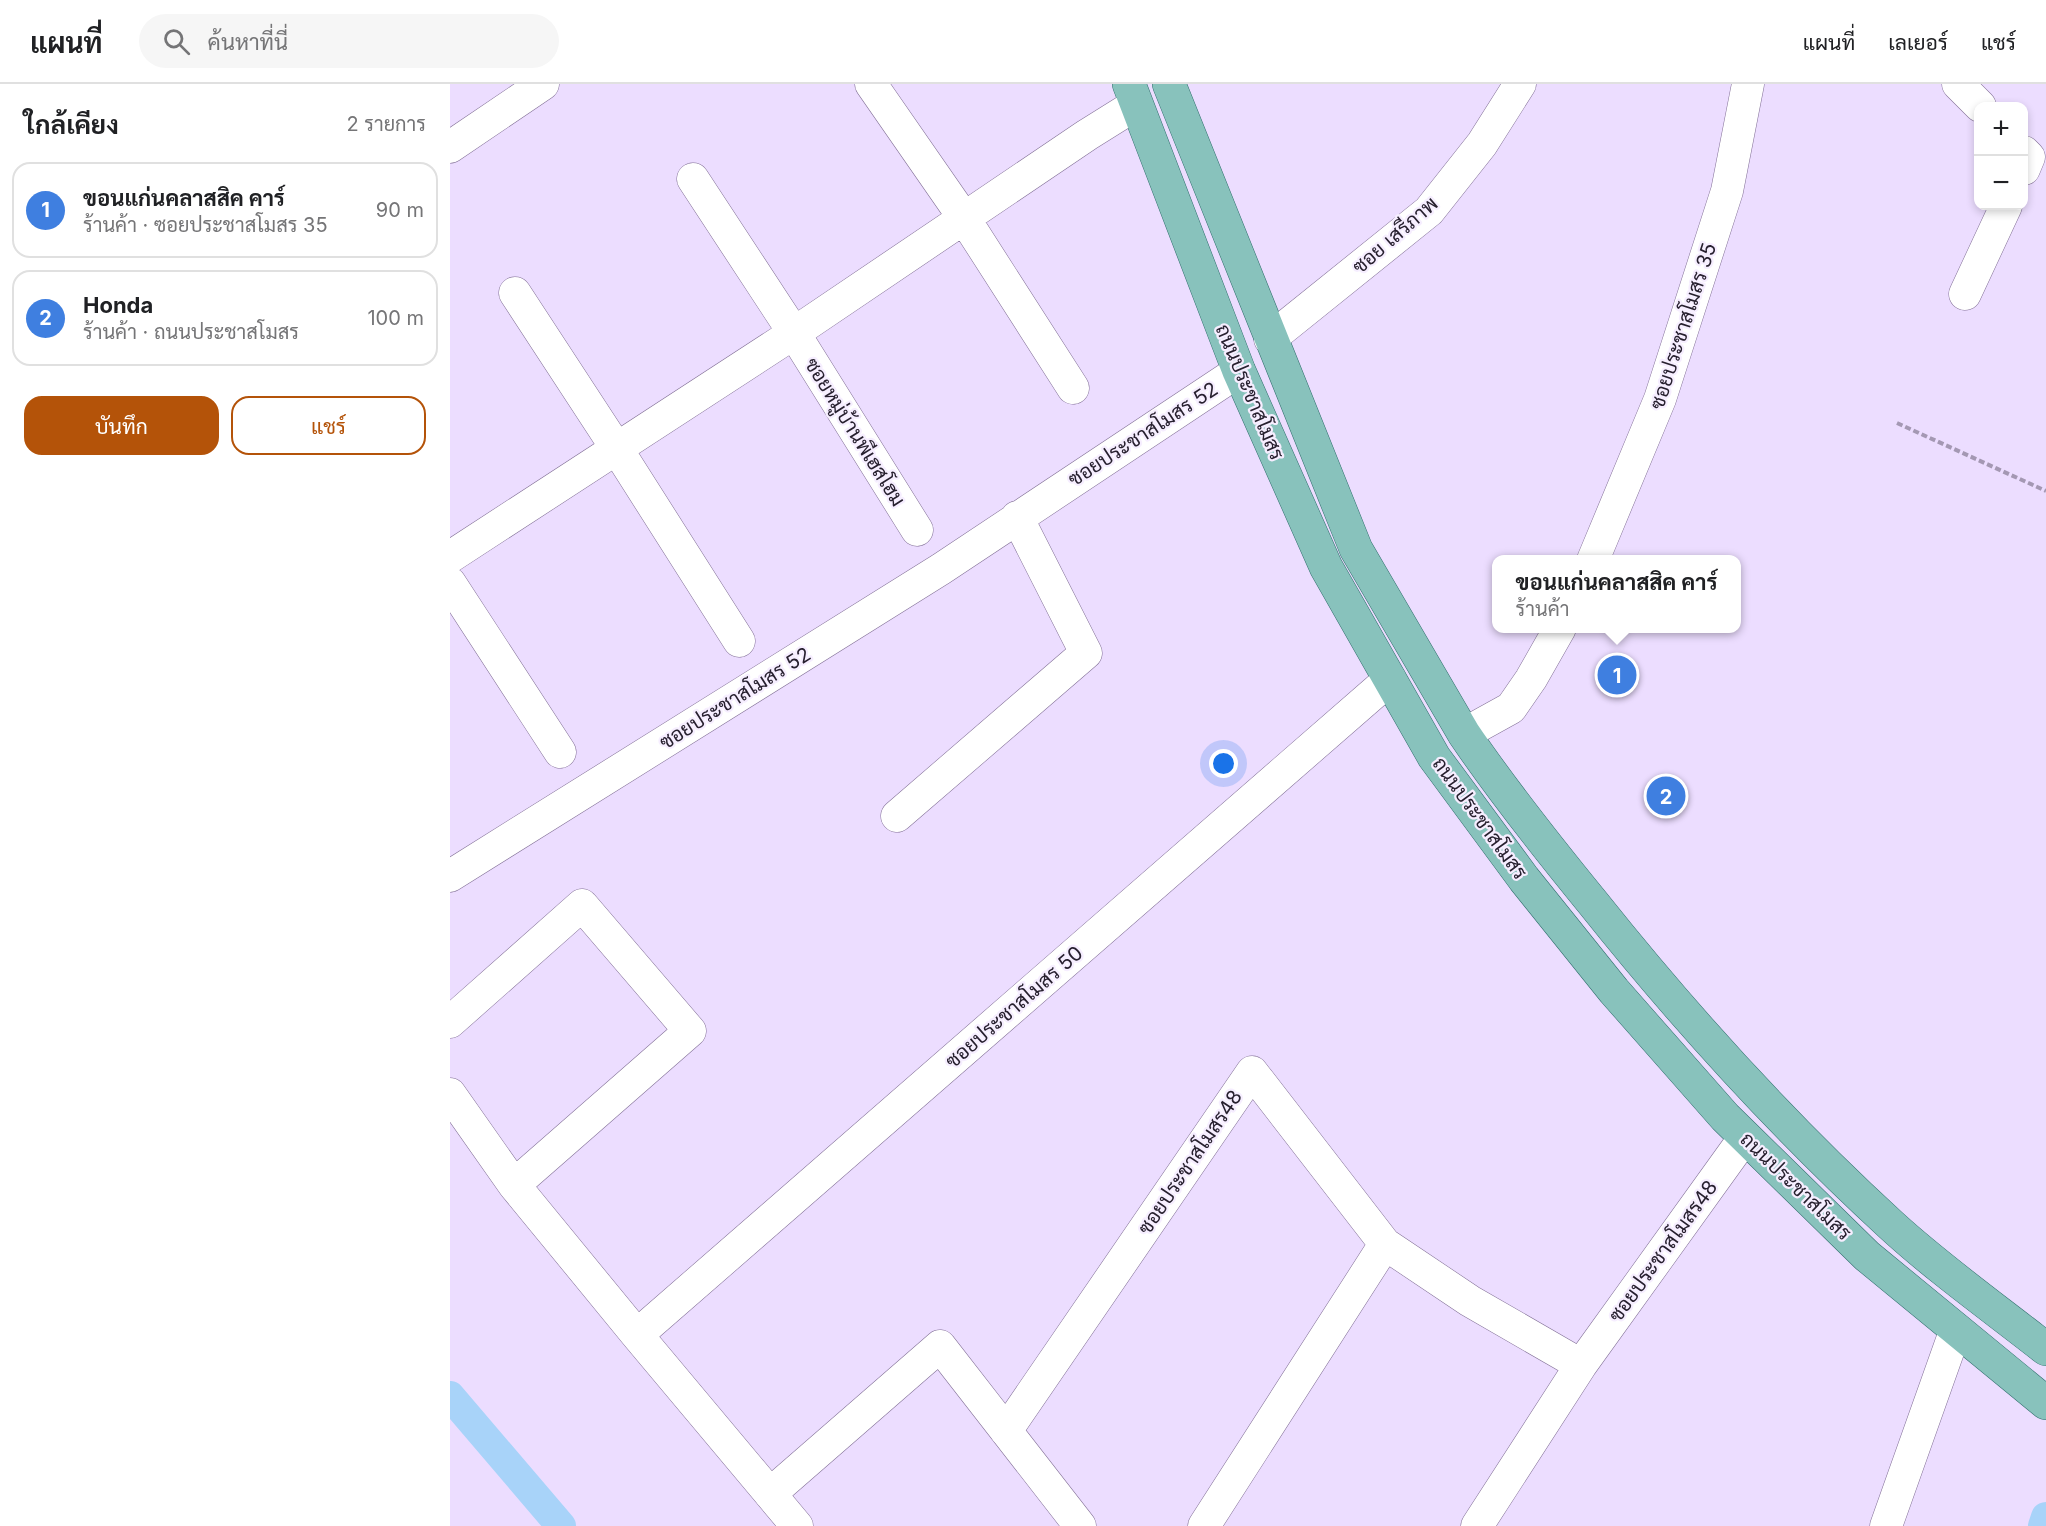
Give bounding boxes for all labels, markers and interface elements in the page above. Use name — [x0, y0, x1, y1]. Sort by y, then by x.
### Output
search box — [139, 14, 559, 68]
icon: search — [160, 25, 193, 58]
text: แผนที่ — [30, 26, 103, 60]
text: ค้นหาที่นี่ — [208, 29, 288, 55]
text: แผนที่ — [1803, 30, 1855, 55]
text: เลเยอร์ — [1888, 30, 1948, 55]
text: แชร์ — [1981, 30, 2016, 55]
map controls — [1974, 102, 2028, 210]
button: + — [1974, 102, 2028, 156]
text: ใกล้เคียง — [24, 109, 119, 140]
text: 2 รายการ — [346, 112, 426, 136]
button: − — [1974, 156, 2028, 210]
text: ขอนแก่นคลาสสิค คาร์ — [83, 185, 285, 211]
street label: ซอย เสรีภาพ — [1347, 191, 1443, 279]
text: 1 — [41, 198, 50, 222]
text: 90 m — [376, 198, 424, 222]
text: ร้านค้า · ซอยประชาสโมสร 35 — [83, 213, 328, 237]
street label: ซอยประชาสโมสร 35 — [1644, 239, 1721, 412]
text: Honda — [83, 292, 153, 318]
text: 2 — [39, 306, 52, 330]
text: 100 m — [367, 306, 424, 330]
text: ร้านค้า · ถนนประชาสโมสร — [83, 320, 299, 344]
street label: ถนนประชาสโมสร — [1211, 320, 1290, 463]
street label: ซอยหมู่บ้านพีเฮสโฮม — [797, 353, 911, 512]
street label: ซอยประชาสโมสร 52 — [1063, 376, 1222, 491]
button: บันทึก — [24, 396, 219, 455]
button: แชร์ — [231, 396, 426, 455]
popup — [1492, 555, 1741, 633]
text: ขอนแก่นคลาสสิค คาร์ — [1516, 569, 1717, 595]
text: ร้านค้า — [1516, 597, 1569, 621]
street label: ซอยประชาสโมสร 52 — [655, 641, 815, 754]
pin: 1 — [1598, 652, 1636, 698]
your location — [1209, 749, 1238, 778]
street label: ถนนประชาสโมสร — [1428, 752, 1533, 884]
pin: 2 — [1646, 774, 1686, 818]
street label: ซอยประชาสโมสร 50 — [940, 940, 1088, 1073]
street label: ซอยประชาสโมสร48 — [1132, 1085, 1247, 1239]
street label: ถนนประชาสโมสร — [1735, 1126, 1857, 1245]
street label: ซอยประชาสโมสร48 — [1603, 1175, 1722, 1326]

